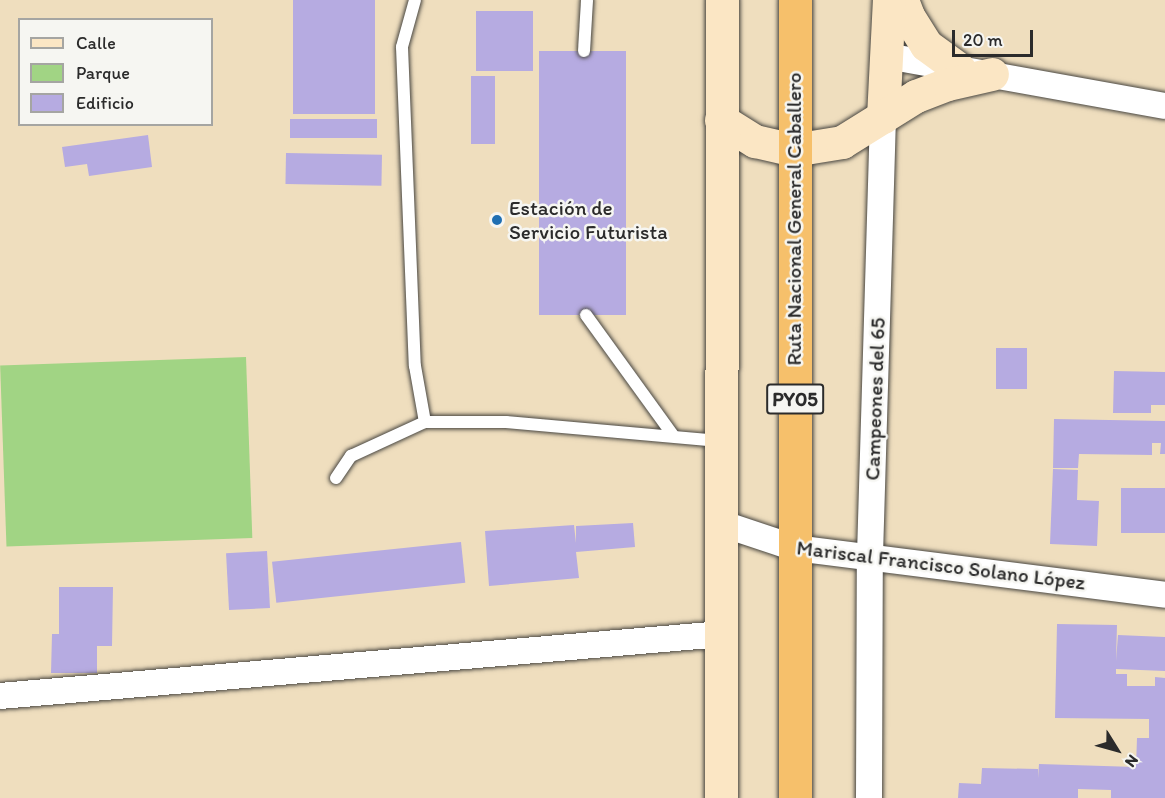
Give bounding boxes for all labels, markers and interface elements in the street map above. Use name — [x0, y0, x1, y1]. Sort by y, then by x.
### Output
legend — [18, 18, 213, 126]
scale bar — [955, 18, 1036, 56]
text: 20 m — [963, 29, 1003, 51]
text: Calle — [76, 32, 116, 54]
text: Parque — [76, 62, 130, 84]
street label: Ruta Nacional General Caballero — [781, 72, 807, 366]
text: Edificio — [76, 92, 134, 114]
place label: Estación de Servicio Futurista — [509, 195, 668, 245]
marker: Estación de Servicio Futurista — [490, 213, 504, 227]
street label: Campeones del 65 — [860, 317, 890, 481]
road number: PY05 — [765, 382, 825, 416]
street label: Mariscal Francisco Solano López — [796, 535, 1086, 595]
north arrow — [1087, 720, 1147, 780]
text: N — [1121, 751, 1143, 771]

